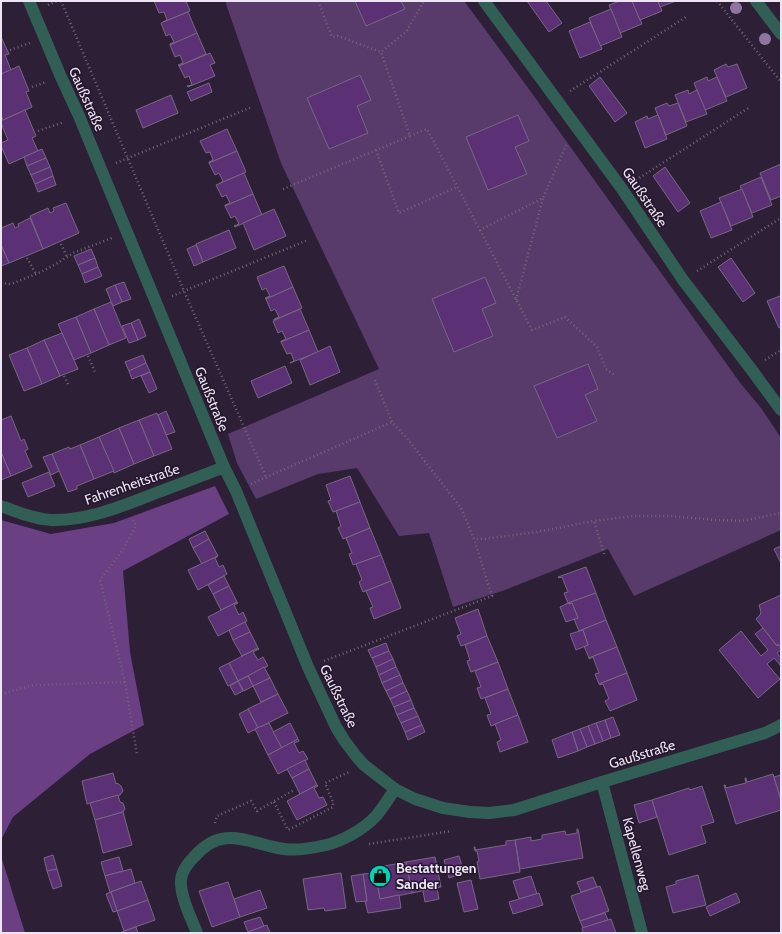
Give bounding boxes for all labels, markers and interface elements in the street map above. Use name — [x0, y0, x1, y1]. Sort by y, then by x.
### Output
street label: Gaußstraße — [65, 64, 109, 134]
street label: Gaußstraße — [618, 164, 672, 230]
street label: Gaußstraße — [191, 364, 233, 434]
street label: Fahrenheitstraße — [82, 459, 182, 509]
street label: Gaußstraße — [316, 661, 362, 731]
street label: Gaußstraße — [607, 735, 677, 773]
street label: Kapellenweg — [619, 815, 656, 894]
place label: Bestattungen Sander — [396, 859, 477, 893]
shop icon: Bestattungen Sander — [367, 863, 393, 889]

